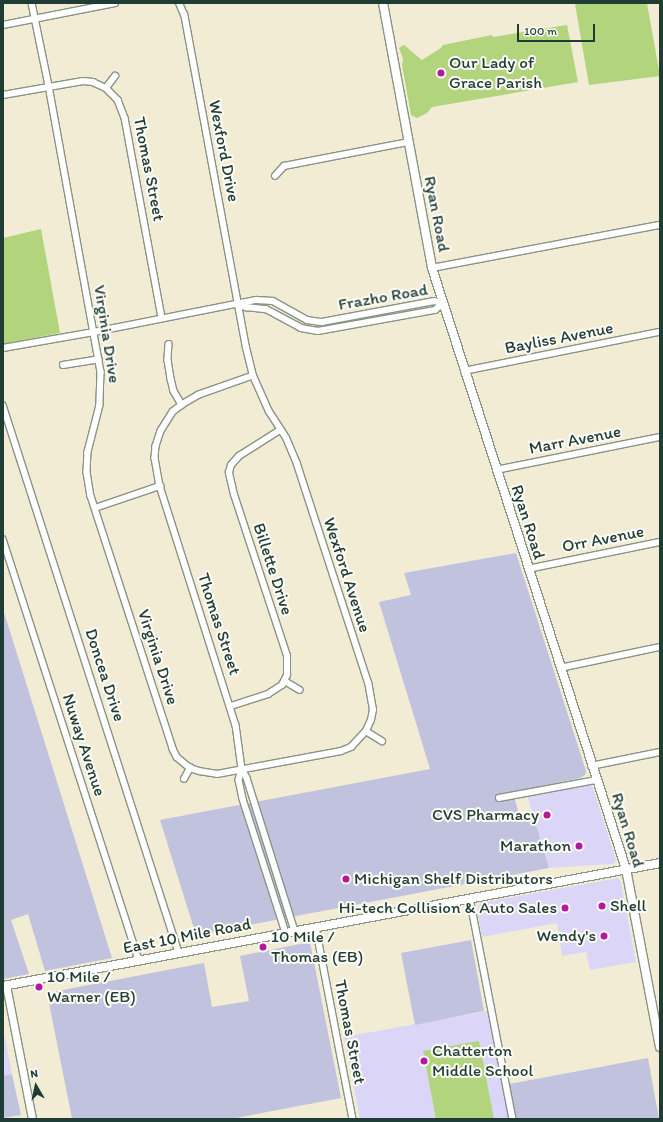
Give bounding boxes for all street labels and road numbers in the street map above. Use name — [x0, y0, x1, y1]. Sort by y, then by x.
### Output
street label: Wexford Drive — [204, 98, 244, 204]
street label: Thomas Street — [129, 115, 169, 223]
street label: Ryan Road — [420, 175, 454, 253]
street label: Frazho Road — [337, 279, 429, 315]
street label: Virginia Drive — [89, 283, 125, 385]
street label: Bayliss Avenue — [504, 318, 614, 358]
street label: Marr Avenue — [528, 421, 622, 459]
street label: Ryan Road — [507, 483, 549, 561]
street label: Wexford Avenue — [319, 515, 375, 635]
street label: Billette Drive — [249, 520, 297, 618]
street label: Orr Avenue — [561, 521, 645, 557]
street label: Thomas Street — [193, 571, 245, 677]
street label: Virginia Drive — [133, 607, 183, 707]
street label: Doncea Drive — [80, 626, 130, 724]
street label: Nuway Avenue — [58, 692, 110, 798]
street label: Ryan Road — [607, 791, 649, 869]
street label: East 10 Mile Road — [122, 914, 252, 958]
street label: Thomas Street — [330, 978, 370, 1086]

